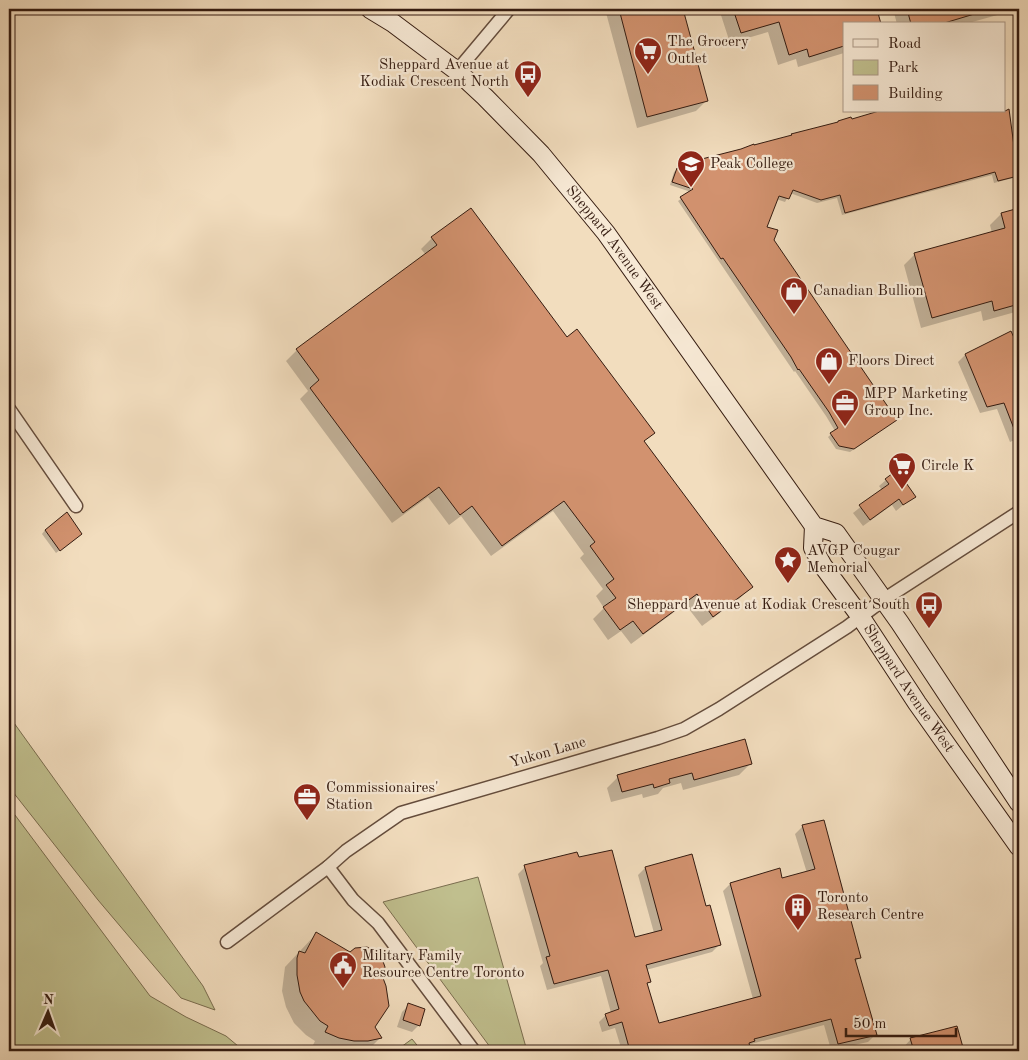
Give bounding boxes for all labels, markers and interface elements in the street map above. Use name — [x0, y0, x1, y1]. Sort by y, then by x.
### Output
legend — [843, 22, 1006, 112]
place label: The Grocery Outlet — [667, 35, 749, 67]
supermarket icon: The Grocery Outlet — [633, 36, 663, 75]
text: Road — [888, 37, 922, 52]
place label: Sheppard Avenue at Kodiak Crescent North — [360, 58, 509, 90]
bus stop icon: Sheppard Avenue at Kodiak Crescent North — [513, 59, 543, 98]
text: Park — [888, 61, 919, 76]
text: Building — [888, 87, 943, 102]
school or university icon: Peak College — [676, 149, 706, 188]
place label: Peak College — [710, 157, 793, 172]
street label: Sheppard Avenue West — [563, 183, 665, 312]
shop icon: Canadian Bullion — [779, 276, 809, 315]
place label: Canadian Bullion — [813, 284, 924, 299]
shop icon: Floors Direct — [814, 346, 844, 385]
place label: Floors Direct — [848, 354, 935, 369]
place label: MPP Marketing Group Inc. — [864, 387, 968, 419]
office icon: MPP Marketing Group Inc. — [830, 388, 860, 427]
supermarket icon: Circle K — [887, 451, 917, 490]
place label: Circle K — [921, 459, 974, 474]
place label: AVGP Cougar Memorial — [807, 544, 900, 576]
place icon: AVGP Cougar Memorial — [773, 545, 803, 584]
bus stop icon: Sheppard Avenue at Kodiak Crescent South — [914, 590, 944, 629]
place label: Sheppard Avenue at Kodiak Crescent South — [627, 598, 910, 613]
street label: Sheppard Avenue West — [860, 622, 957, 755]
street label: Yukon Lane — [508, 735, 588, 771]
place label: Commissionaires' Station — [326, 781, 439, 813]
office icon: Commissionaires' Station — [292, 782, 322, 821]
place label: Toronto Research Centre — [817, 891, 924, 923]
building icon: Toronto Research Centre — [783, 892, 813, 931]
place label: Military Family Resource Centre Toronto — [362, 949, 524, 981]
public building icon: Military Family Resource Centre Toronto — [328, 950, 358, 989]
north arrow — [22, 988, 72, 1038]
text: N — [43, 993, 54, 1007]
scale bar — [846, 1005, 956, 1037]
text: 50 m — [853, 1017, 887, 1032]

